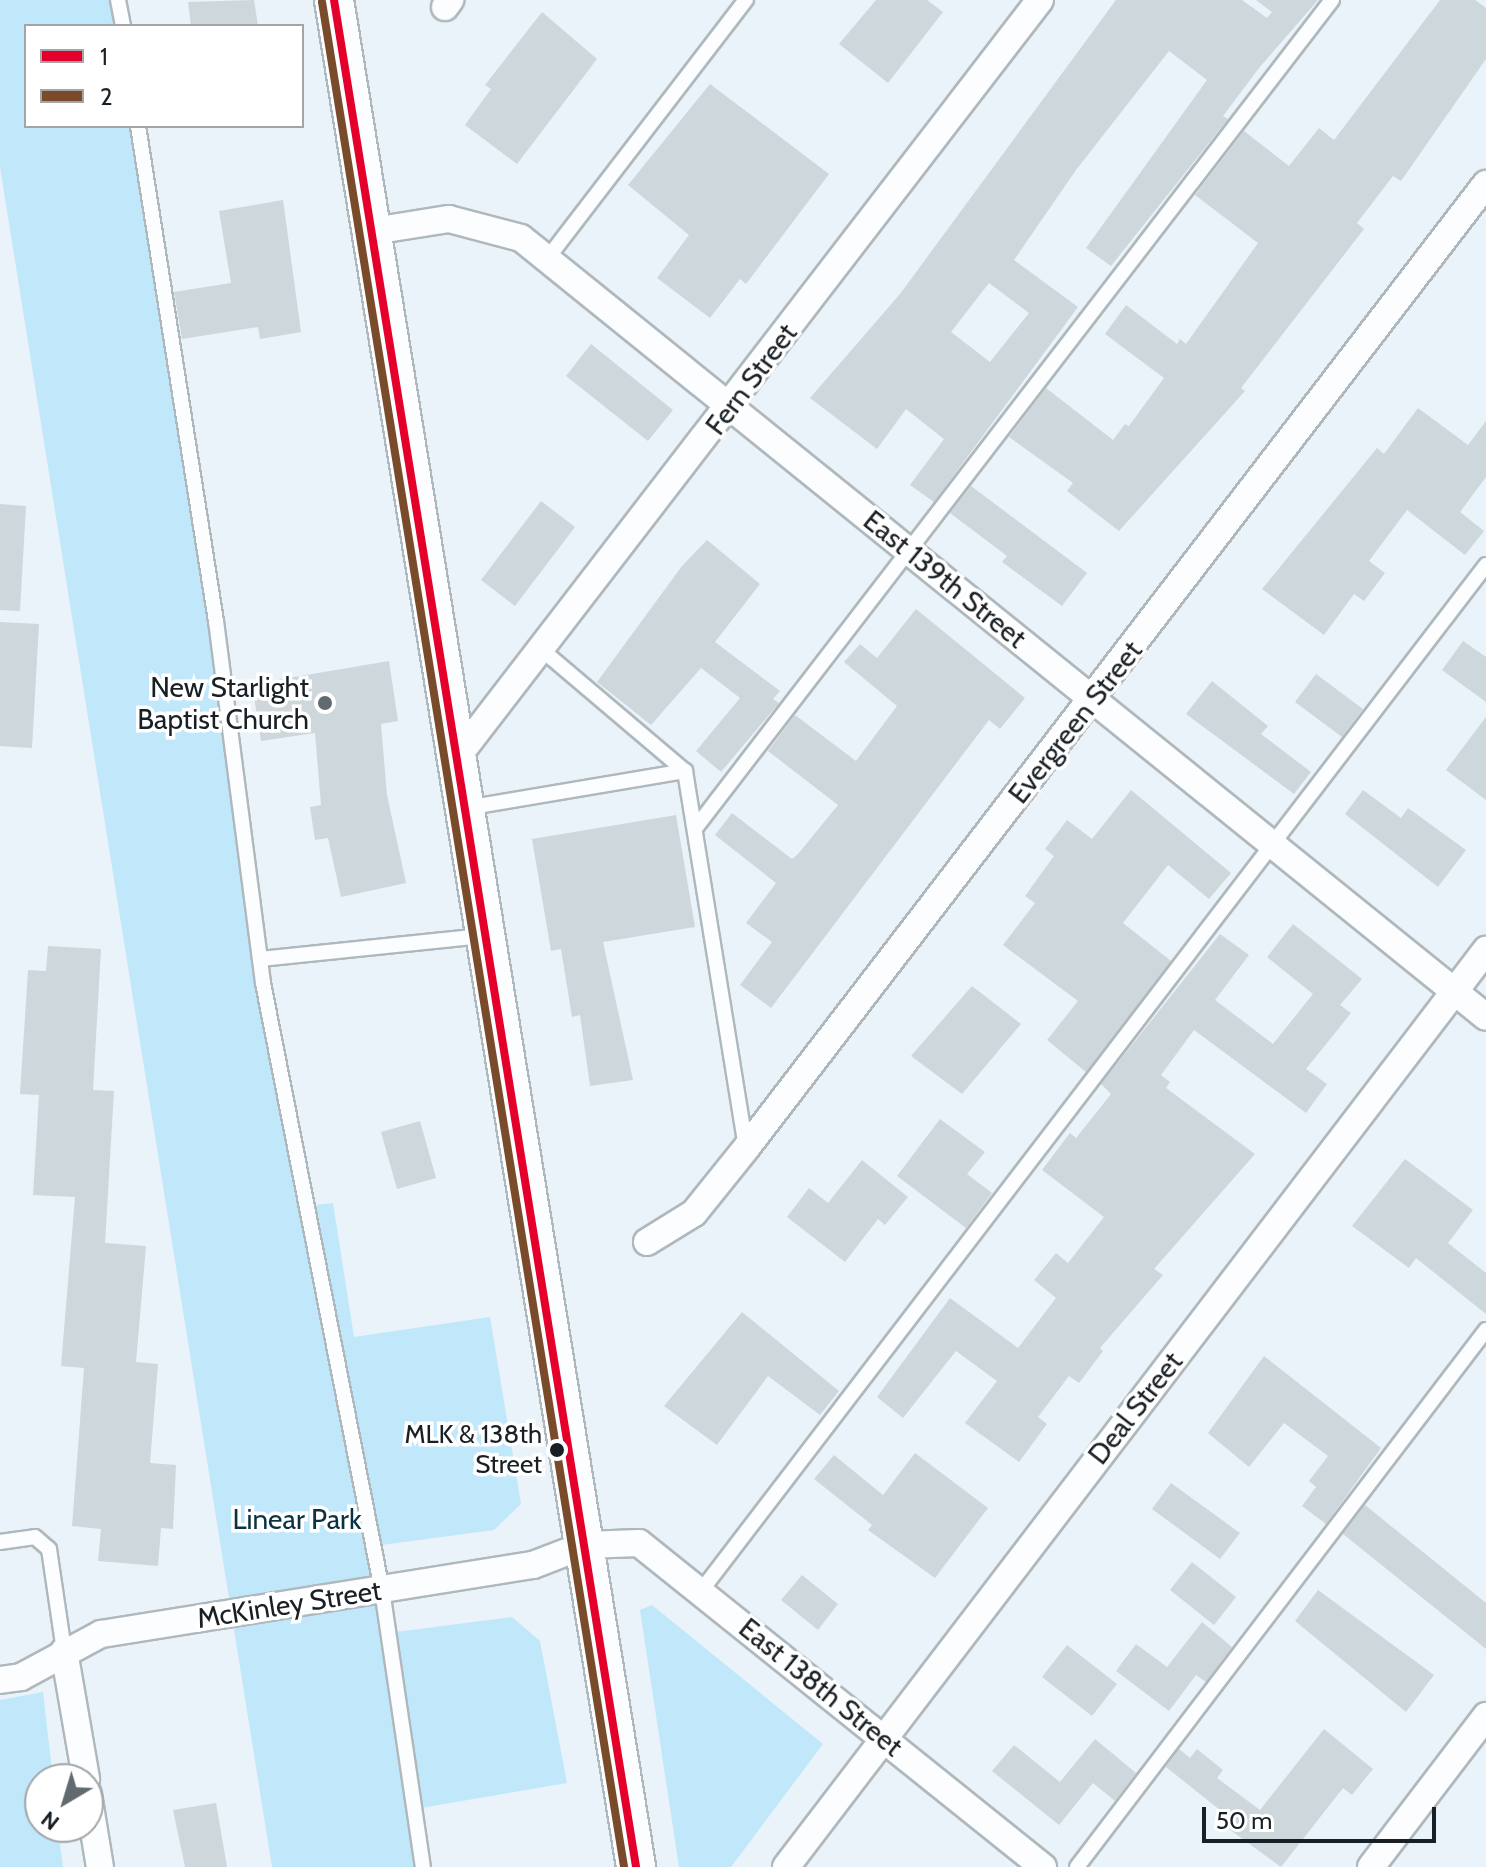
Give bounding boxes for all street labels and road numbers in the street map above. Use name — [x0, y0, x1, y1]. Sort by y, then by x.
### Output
street label: Fern Street — [698, 317, 804, 441]
street label: East 139th Street — [857, 503, 1033, 655]
street label: Evergreen Street — [1001, 634, 1149, 810]
street label: Deal Street — [1081, 1345, 1189, 1471]
street label: McKinley Street — [195, 1573, 383, 1635]
street label: East 138th Street — [733, 1611, 909, 1763]

